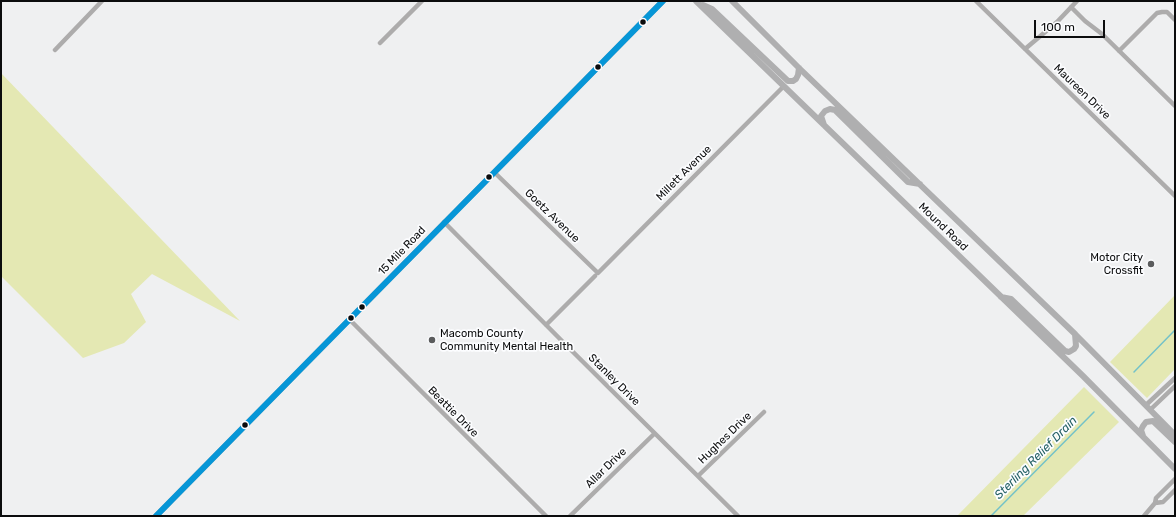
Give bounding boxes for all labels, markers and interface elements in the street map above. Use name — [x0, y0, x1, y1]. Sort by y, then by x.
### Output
scale bar — [1036, 12, 1107, 38]
unlabelled marker — [638, 17, 648, 27]
text: 100 m — [1041, 20, 1075, 34]
unlabelled marker — [593, 62, 603, 72]
street label: Maureen Drive — [1051, 62, 1113, 122]
street label: Millett Avenue — [654, 143, 714, 203]
unlabelled marker — [484, 172, 494, 182]
street label: Goetz Avenue — [522, 187, 582, 245]
street label: Mound Road — [916, 200, 970, 254]
street label: 15 Mile Road — [375, 224, 429, 278]
place label: Motor City Crossfit — [1090, 251, 1143, 277]
marker: Motor City Crossfit — [1146, 259, 1156, 269]
unlabelled marker — [357, 302, 367, 312]
unlabelled marker — [346, 313, 356, 323]
place label: Macomb County Community Mental Health — [440, 327, 573, 353]
marker: Macomb County Community Mental Health — [427, 335, 437, 345]
street label: Stanley Drive — [585, 351, 643, 409]
street label: Beattie Drive — [425, 384, 481, 440]
street label: Hughes Drive — [696, 409, 754, 467]
water label: Sterling Relief Drain — [992, 414, 1080, 502]
unlabelled marker — [240, 420, 250, 430]
street label: Allar Drive — [583, 445, 629, 491]

